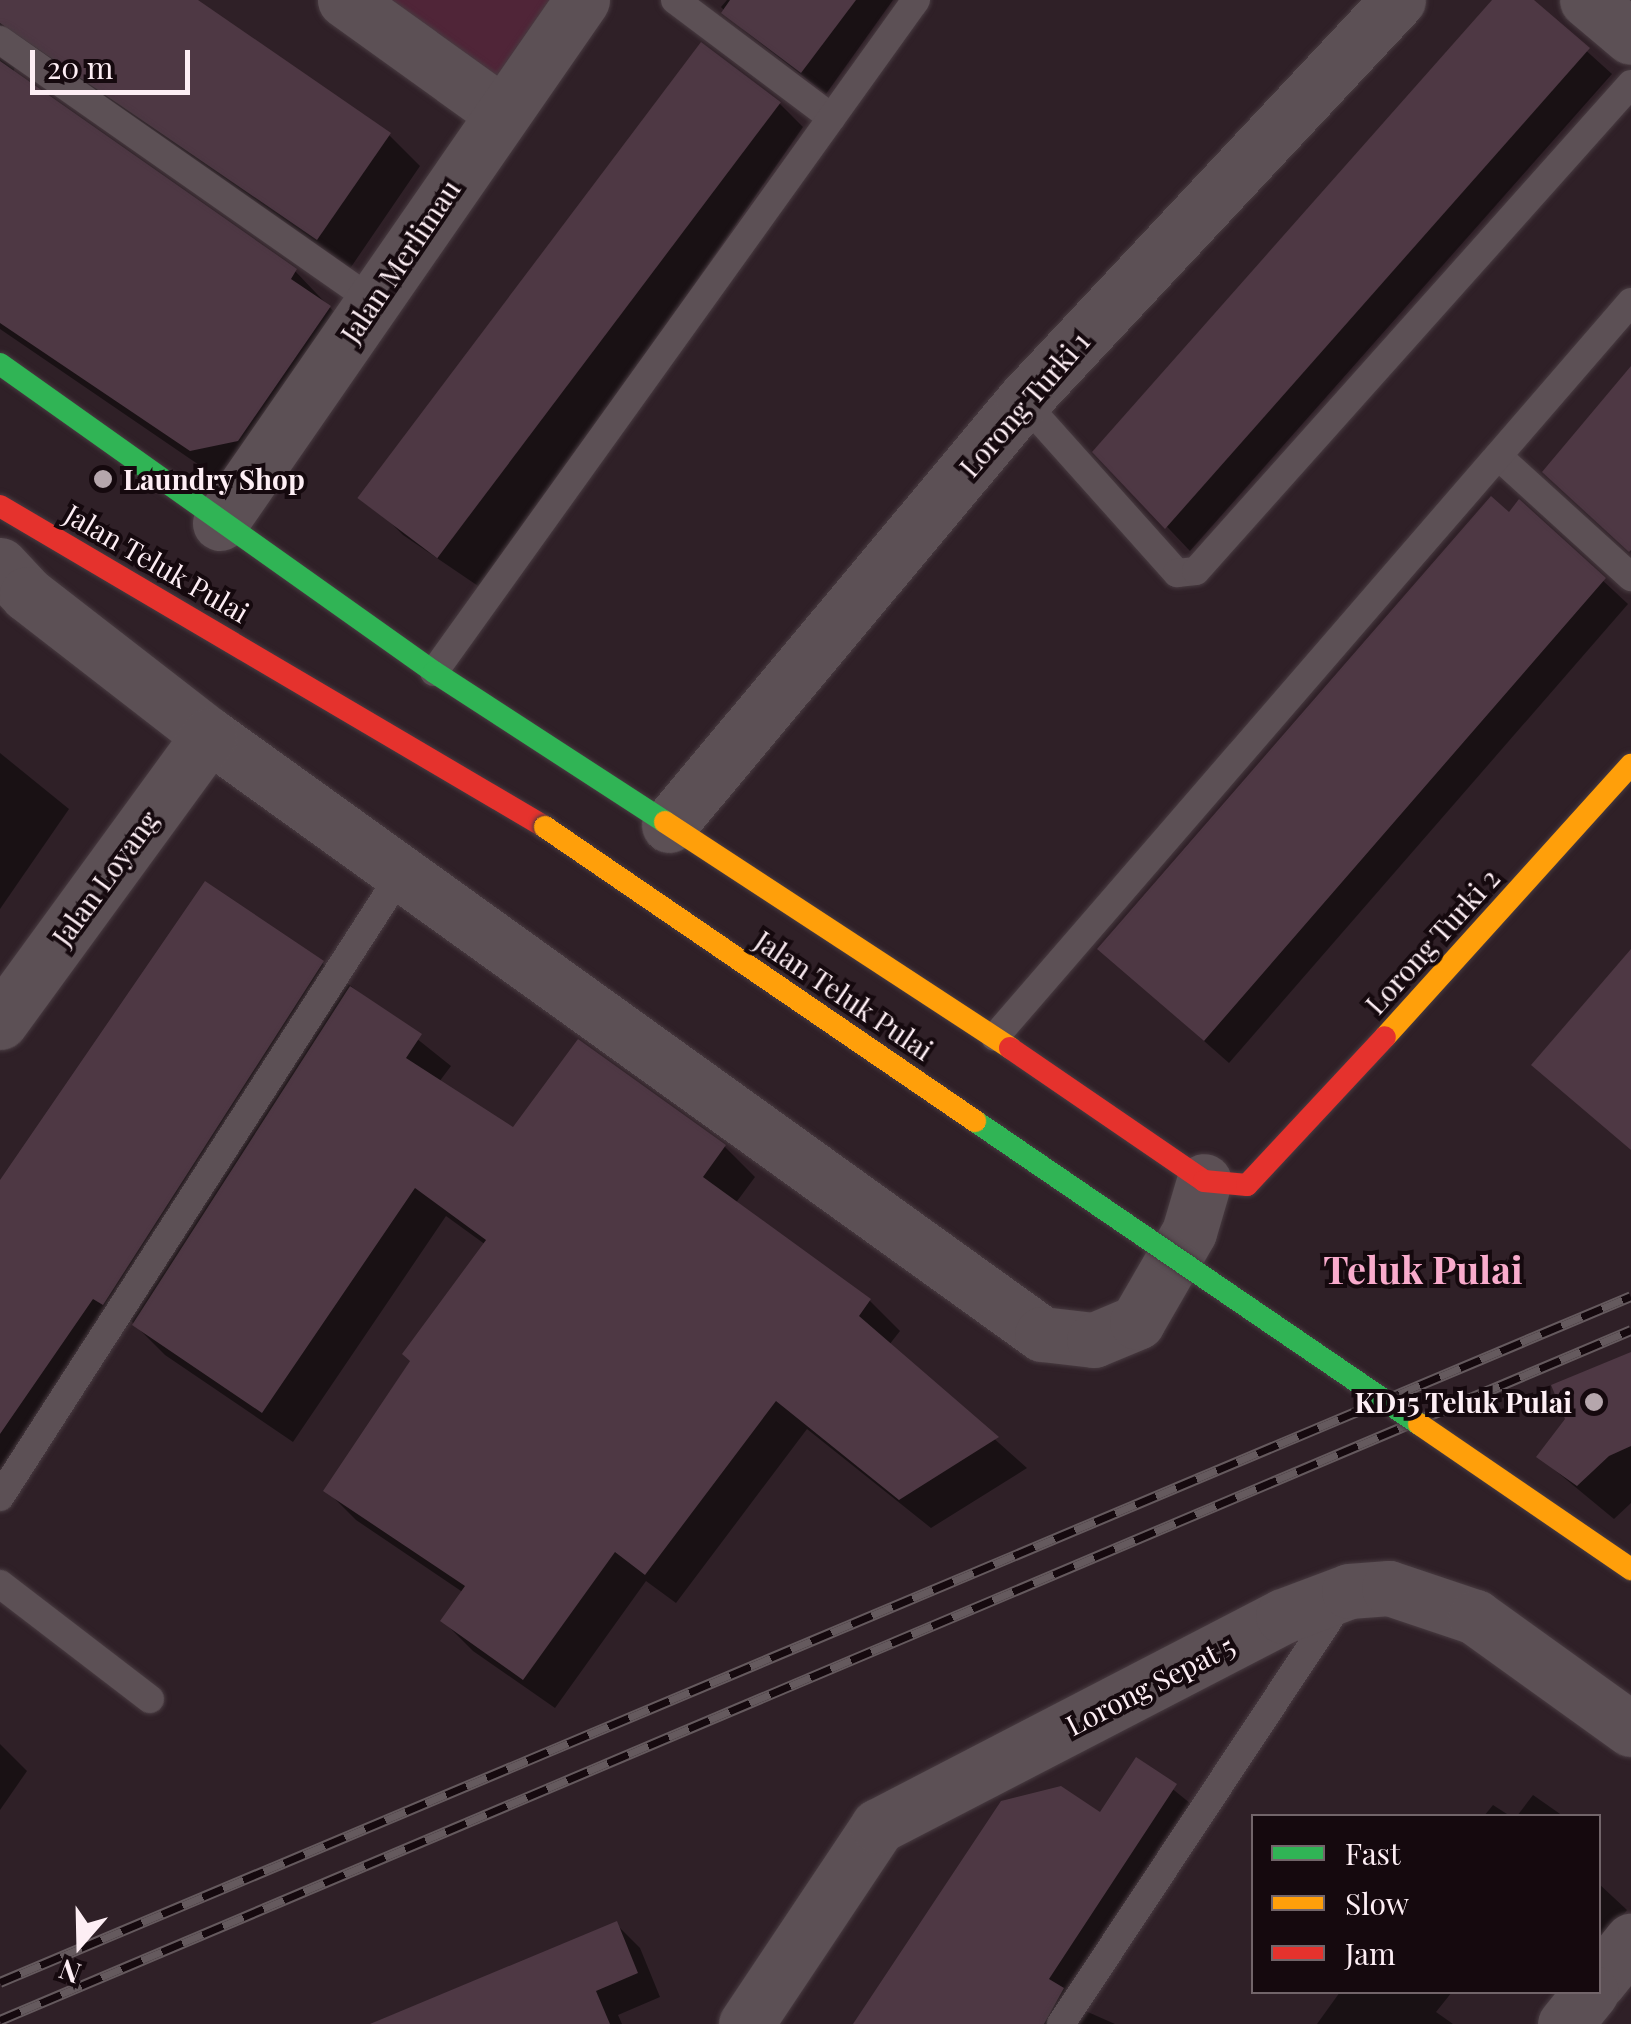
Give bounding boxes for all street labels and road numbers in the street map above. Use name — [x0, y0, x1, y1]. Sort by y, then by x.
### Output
street label: Jalan Merlimau — [333, 173, 467, 349]
street label: Lorong Turki 1 — [952, 324, 1096, 484]
street label: Jalan Teluk Pulai — [59, 496, 255, 630]
street label: Jalan Loyang — [45, 804, 165, 952]
street label: Lorong Turki 2 — [1358, 861, 1506, 1021]
street label: Jalan Teluk Pulai — [748, 923, 940, 1067]
street label: Lorong Sepat 5 — [1060, 1628, 1240, 1742]

